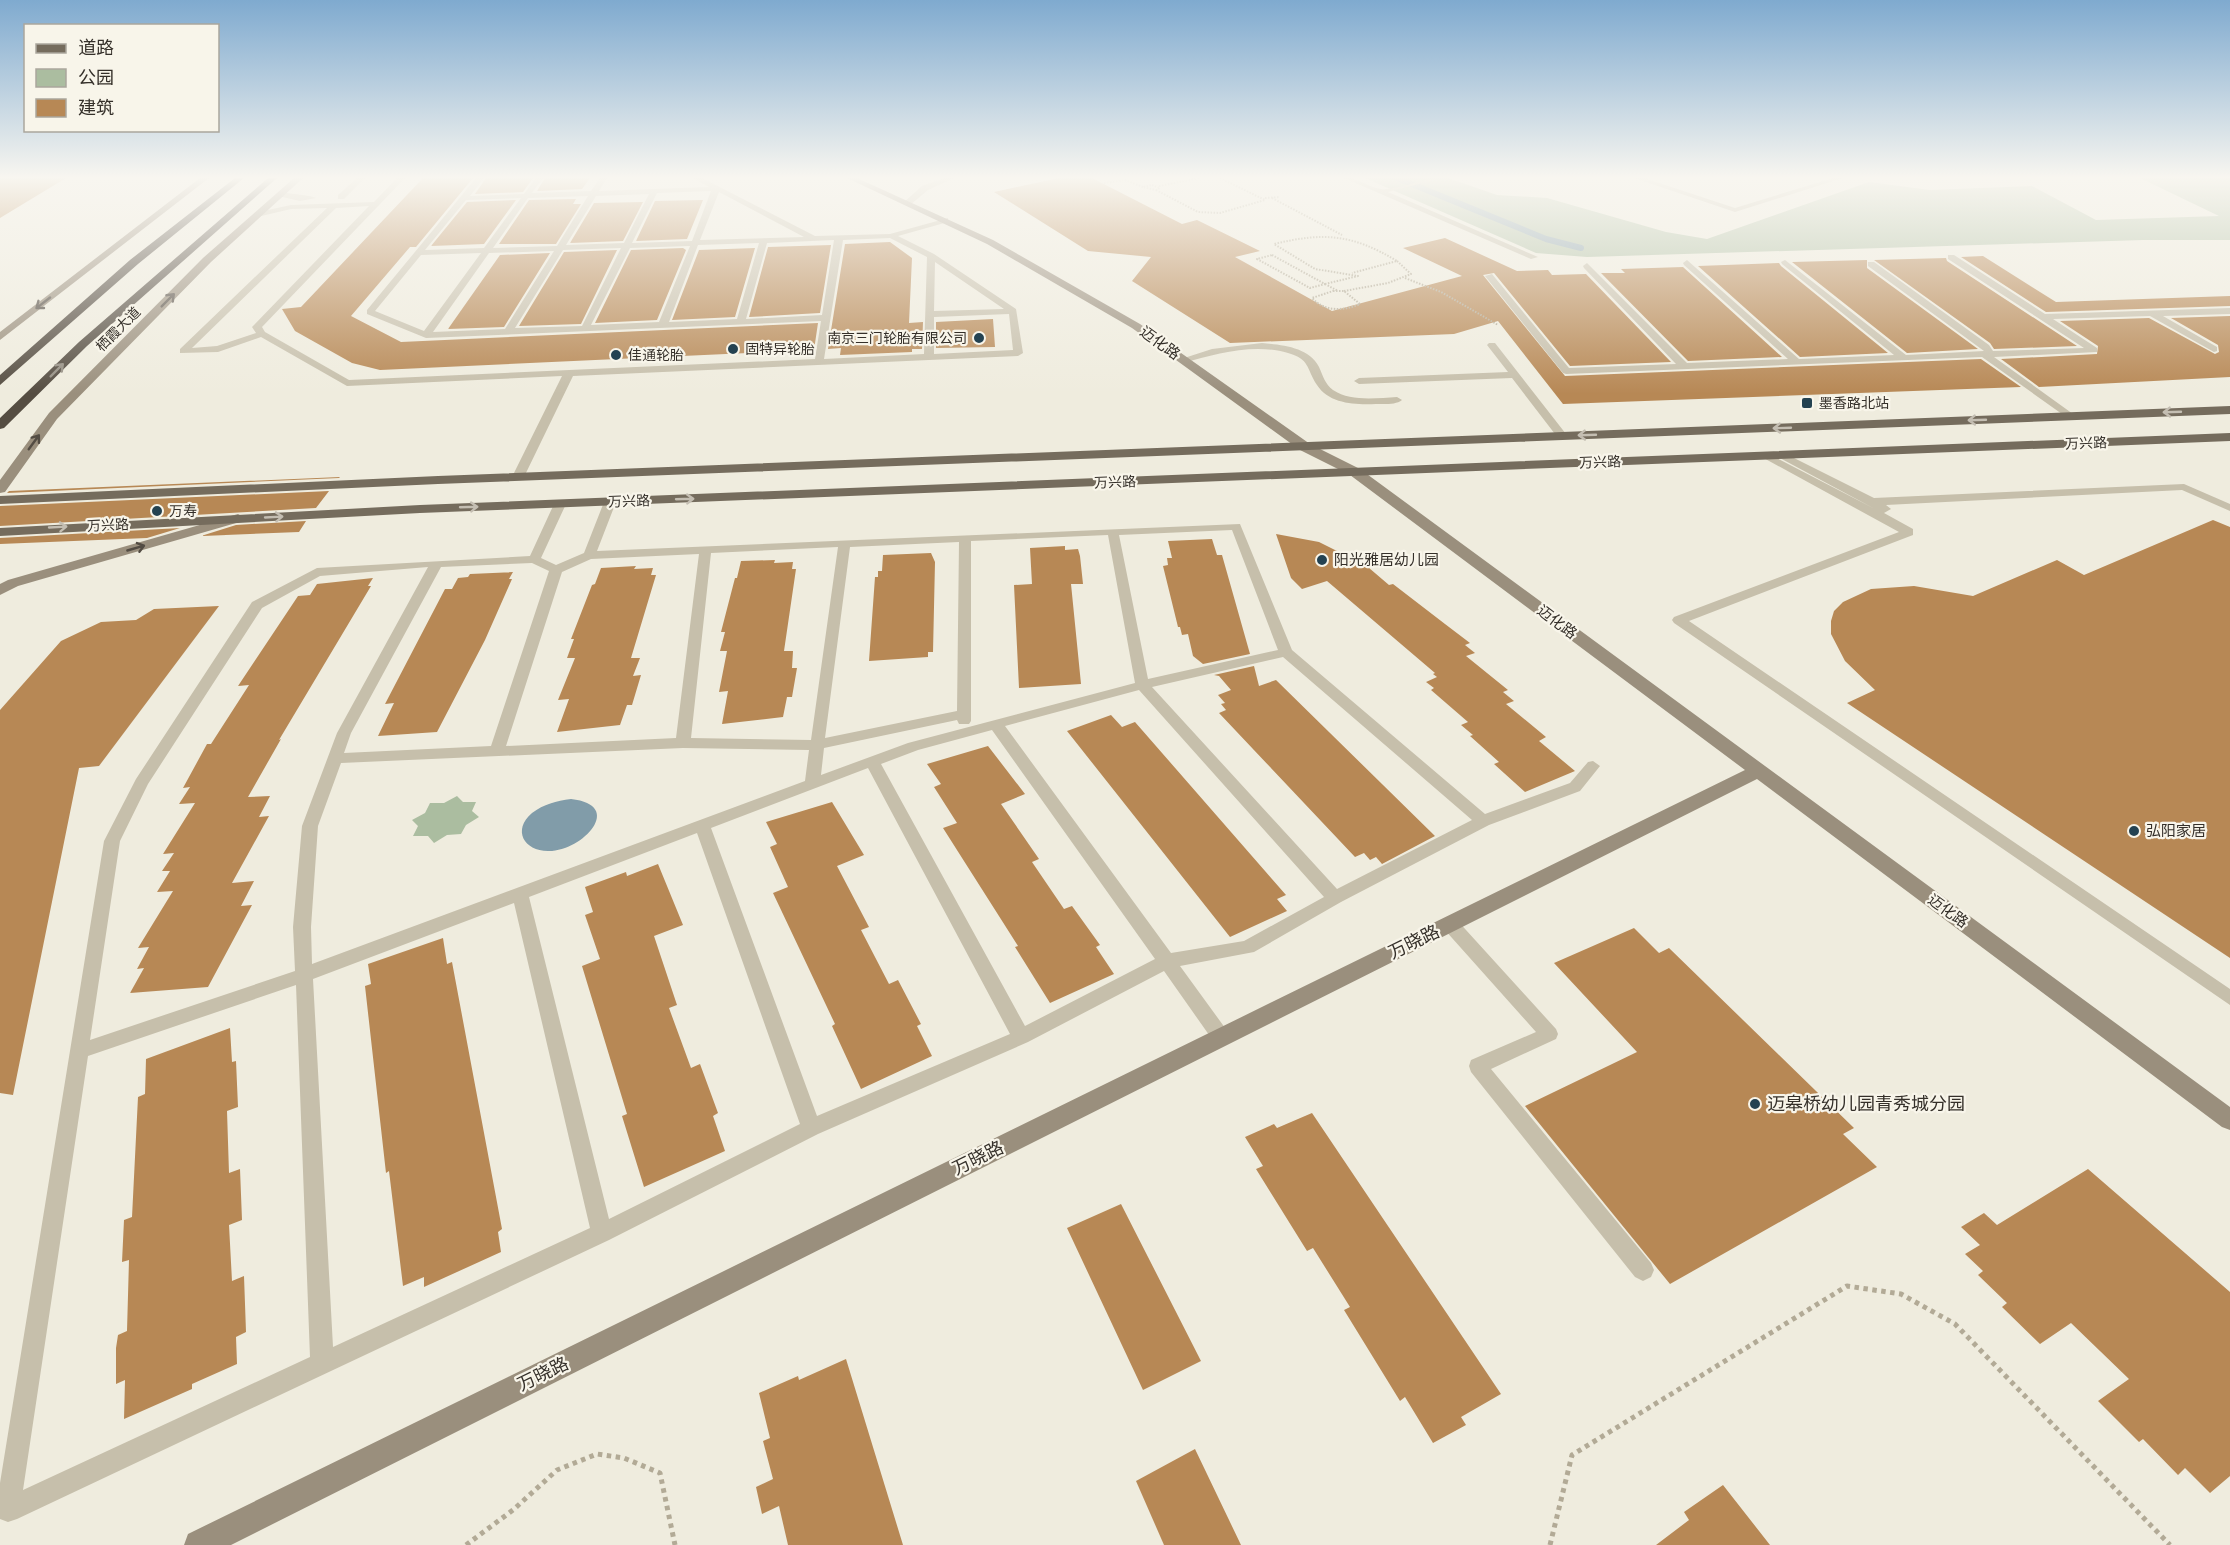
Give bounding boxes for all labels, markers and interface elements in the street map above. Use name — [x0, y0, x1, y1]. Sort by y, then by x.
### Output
legend — [24, 24, 219, 132]
text: 道路 — [78, 36, 114, 58]
text: 公园 — [78, 66, 114, 88]
text: 建筑 — [78, 96, 114, 118]
one-way arrow — [160, 292, 175, 307]
one-way arrow — [35, 297, 51, 310]
street label: 栖霞大道 — [92, 303, 143, 354]
street label: 迈化路 — [1137, 322, 1184, 363]
place label: 南京三门轮胎有限公司 — [827, 329, 967, 346]
marker: 南京三门轮胎有限公司 — [972, 331, 986, 345]
place label: 固特异轮胎 — [745, 340, 815, 357]
marker: 固特异轮胎 — [726, 342, 740, 356]
place label: 佳通轮胎 — [628, 346, 684, 363]
marker: 佳通轮胎 — [609, 348, 623, 362]
one-way arrow — [49, 362, 64, 377]
place label: 墨香路北站 — [1819, 394, 1889, 411]
marker: 墨香路北站 — [1800, 396, 1814, 410]
one-way arrow — [2162, 407, 2182, 418]
one-way arrow — [1967, 414, 1987, 426]
one-way arrow — [1772, 422, 1792, 433]
one-way arrow — [1577, 430, 1597, 441]
street label: 万兴路 — [2065, 433, 2107, 452]
one-way arrow — [28, 434, 41, 450]
street label: 万兴路 — [1579, 452, 1621, 471]
street label: 万兴路 — [1094, 472, 1136, 491]
street label: 万兴路 — [608, 491, 650, 510]
one-way arrow — [674, 493, 694, 504]
place label: 万寿 — [169, 502, 197, 519]
one-way arrow — [458, 502, 478, 513]
marker: 万寿 — [150, 504, 164, 518]
one-way arrow — [264, 511, 283, 522]
street label: 万兴路 — [87, 515, 129, 534]
one-way arrow — [48, 522, 68, 533]
one-way arrow — [126, 542, 145, 553]
place label: 阳光雅居幼儿园 — [1334, 550, 1439, 568]
marker: 阳光雅居幼儿园 — [1315, 553, 1329, 567]
street label: 迈化路 — [1534, 600, 1581, 642]
place label: 弘阳家居 — [2146, 821, 2206, 839]
marker: 弘阳家居 — [2127, 824, 2141, 838]
street label: 迈化路 — [1925, 890, 1972, 931]
street label: 万晓路 — [1384, 919, 1443, 963]
place label: 迈皋桥幼儿园青秀城分园 — [1767, 1092, 1965, 1114]
marker: 迈皋桥幼儿园青秀城分园 — [1748, 1097, 1762, 1111]
street label: 万晓路 — [948, 1135, 1007, 1179]
street label: 万晓路 — [513, 1351, 572, 1395]

